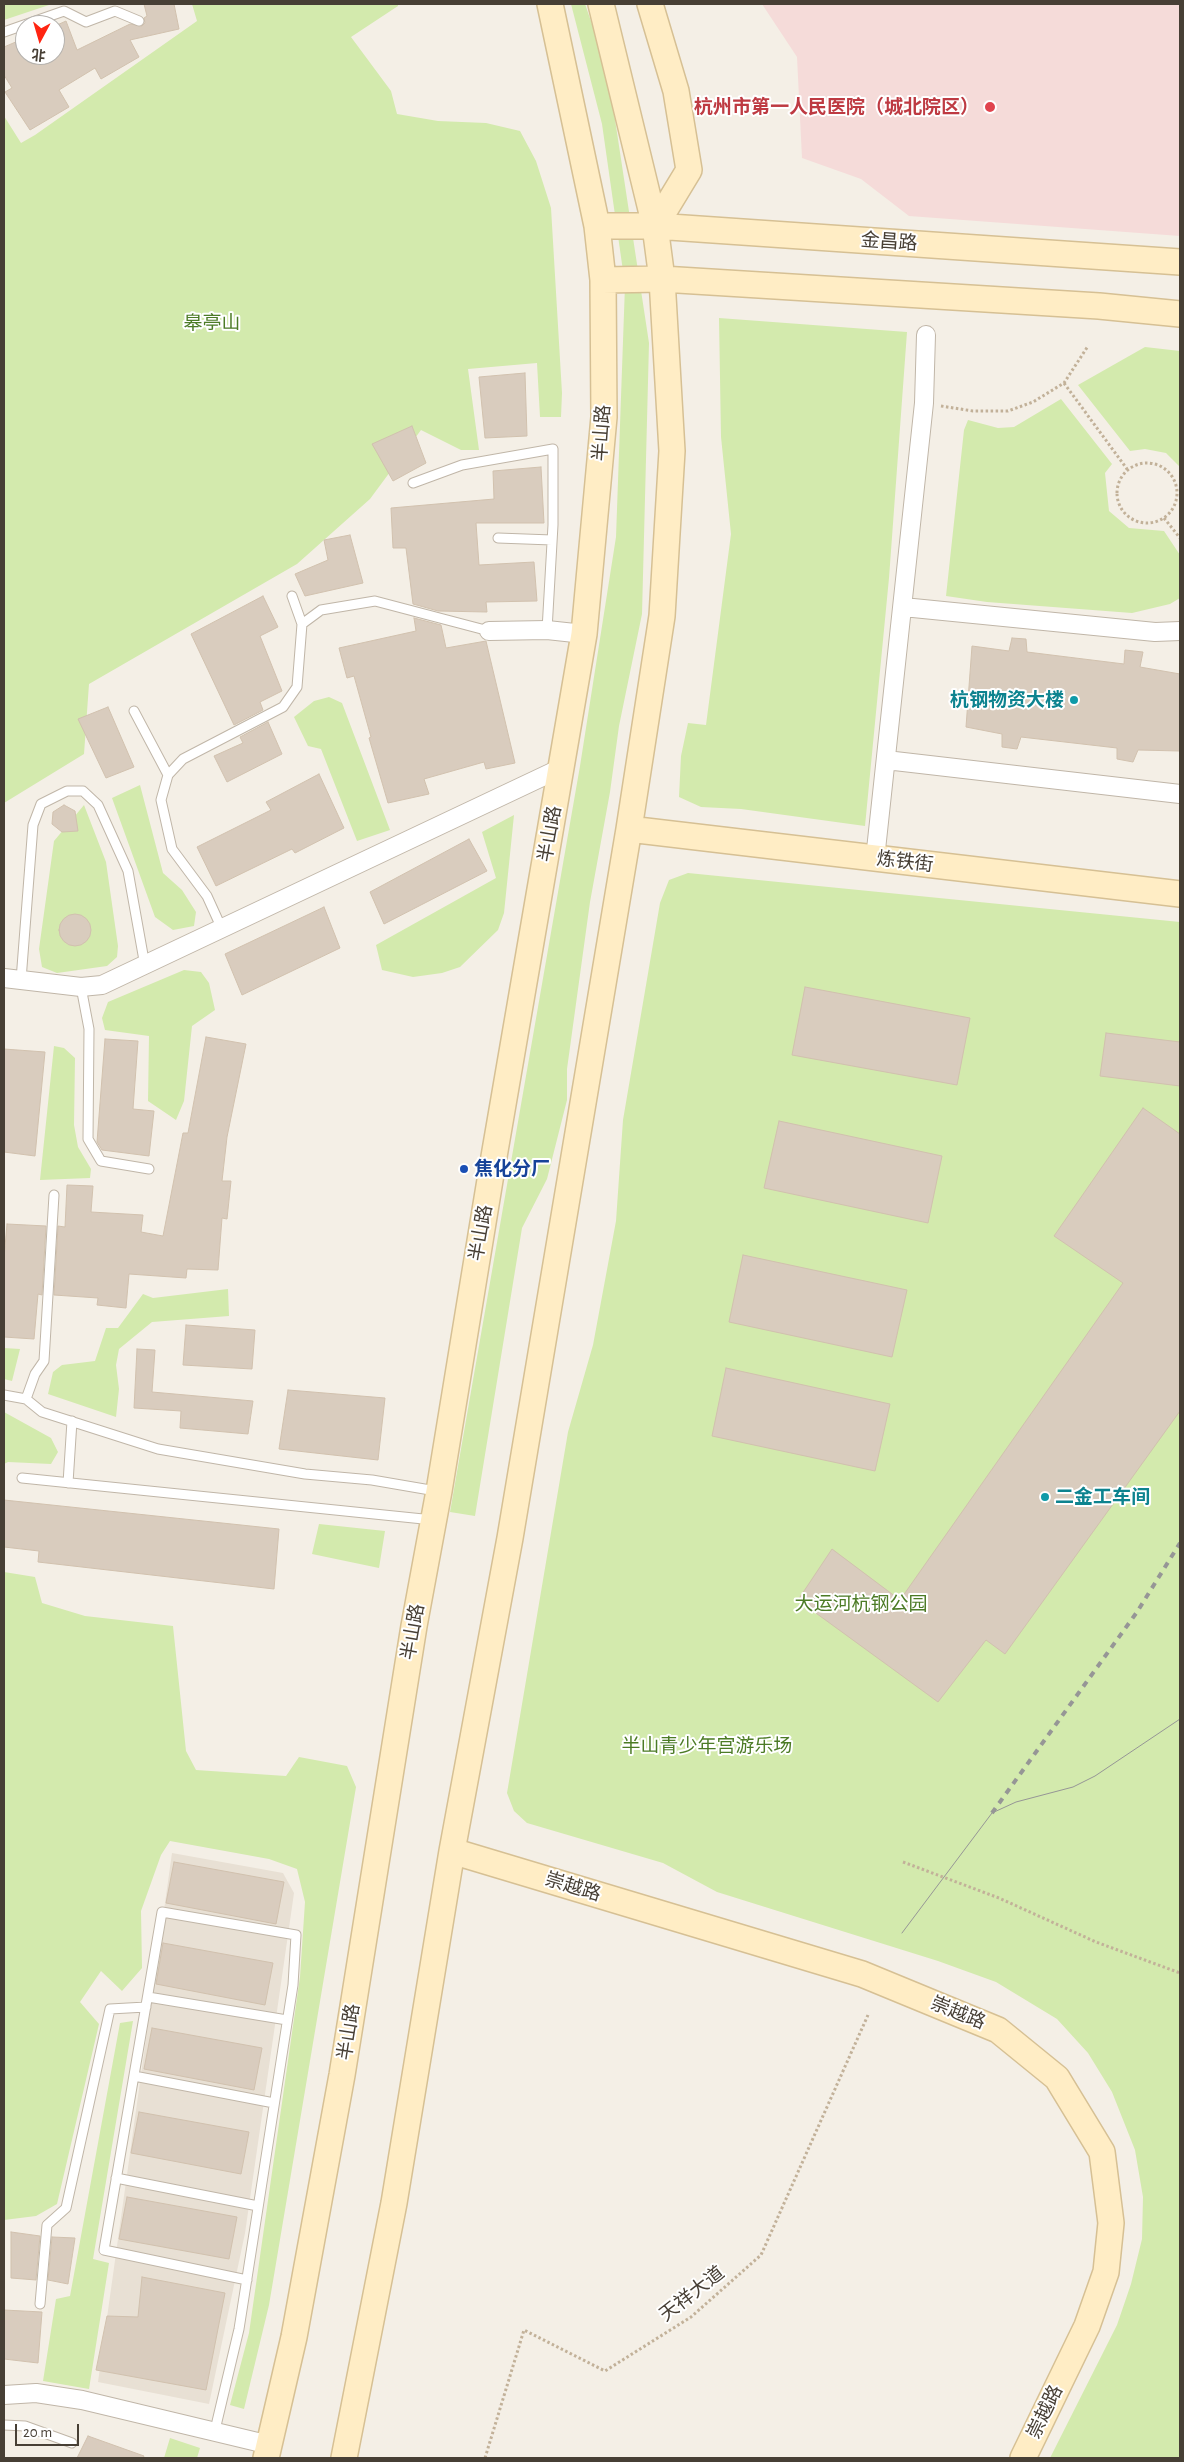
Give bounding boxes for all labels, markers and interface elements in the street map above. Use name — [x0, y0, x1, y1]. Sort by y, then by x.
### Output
north arrow — [15, 15, 65, 65]
text: 北 — [31, 46, 46, 62]
place label: 杭州市第一人民医院（城北院区） — [694, 96, 979, 118]
marker: 杭州市第一人民医院（城北院区） — [983, 100, 997, 114]
street label: 金昌路 — [860, 229, 918, 255]
park label: 皋亭山 — [184, 312, 240, 334]
street label: 半山路 — [589, 404, 615, 462]
place label: 杭钢物资大楼 — [950, 689, 1064, 711]
marker: 杭钢物资大楼 — [1068, 694, 1080, 706]
street label: 半山路 — [534, 804, 566, 864]
street label: 炼铁街 — [875, 847, 935, 877]
place label: 焦化分厂 — [474, 1158, 550, 1180]
marker: 焦化分厂 — [458, 1163, 470, 1175]
street label: 半山路 — [465, 1203, 497, 1263]
place label: 二金工车间 — [1055, 1486, 1150, 1508]
marker: 二金工车间 — [1039, 1491, 1051, 1503]
park label: 大运河杭钢公园 — [795, 1593, 927, 1615]
street label: 半山路 — [397, 1602, 429, 1662]
park label: 半山青少年宫游乐场 — [622, 1735, 792, 1757]
street label: 崇越路 — [542, 1868, 604, 1906]
street label: 崇越路 — [927, 1992, 989, 2034]
street label: 半山路 — [333, 2002, 365, 2062]
street label: 天祥大道 — [655, 2262, 729, 2326]
street label: 崇越路 — [1022, 2381, 1068, 2443]
scale bar — [18, 2414, 81, 2446]
text: 20 m — [23, 2425, 52, 2440]

